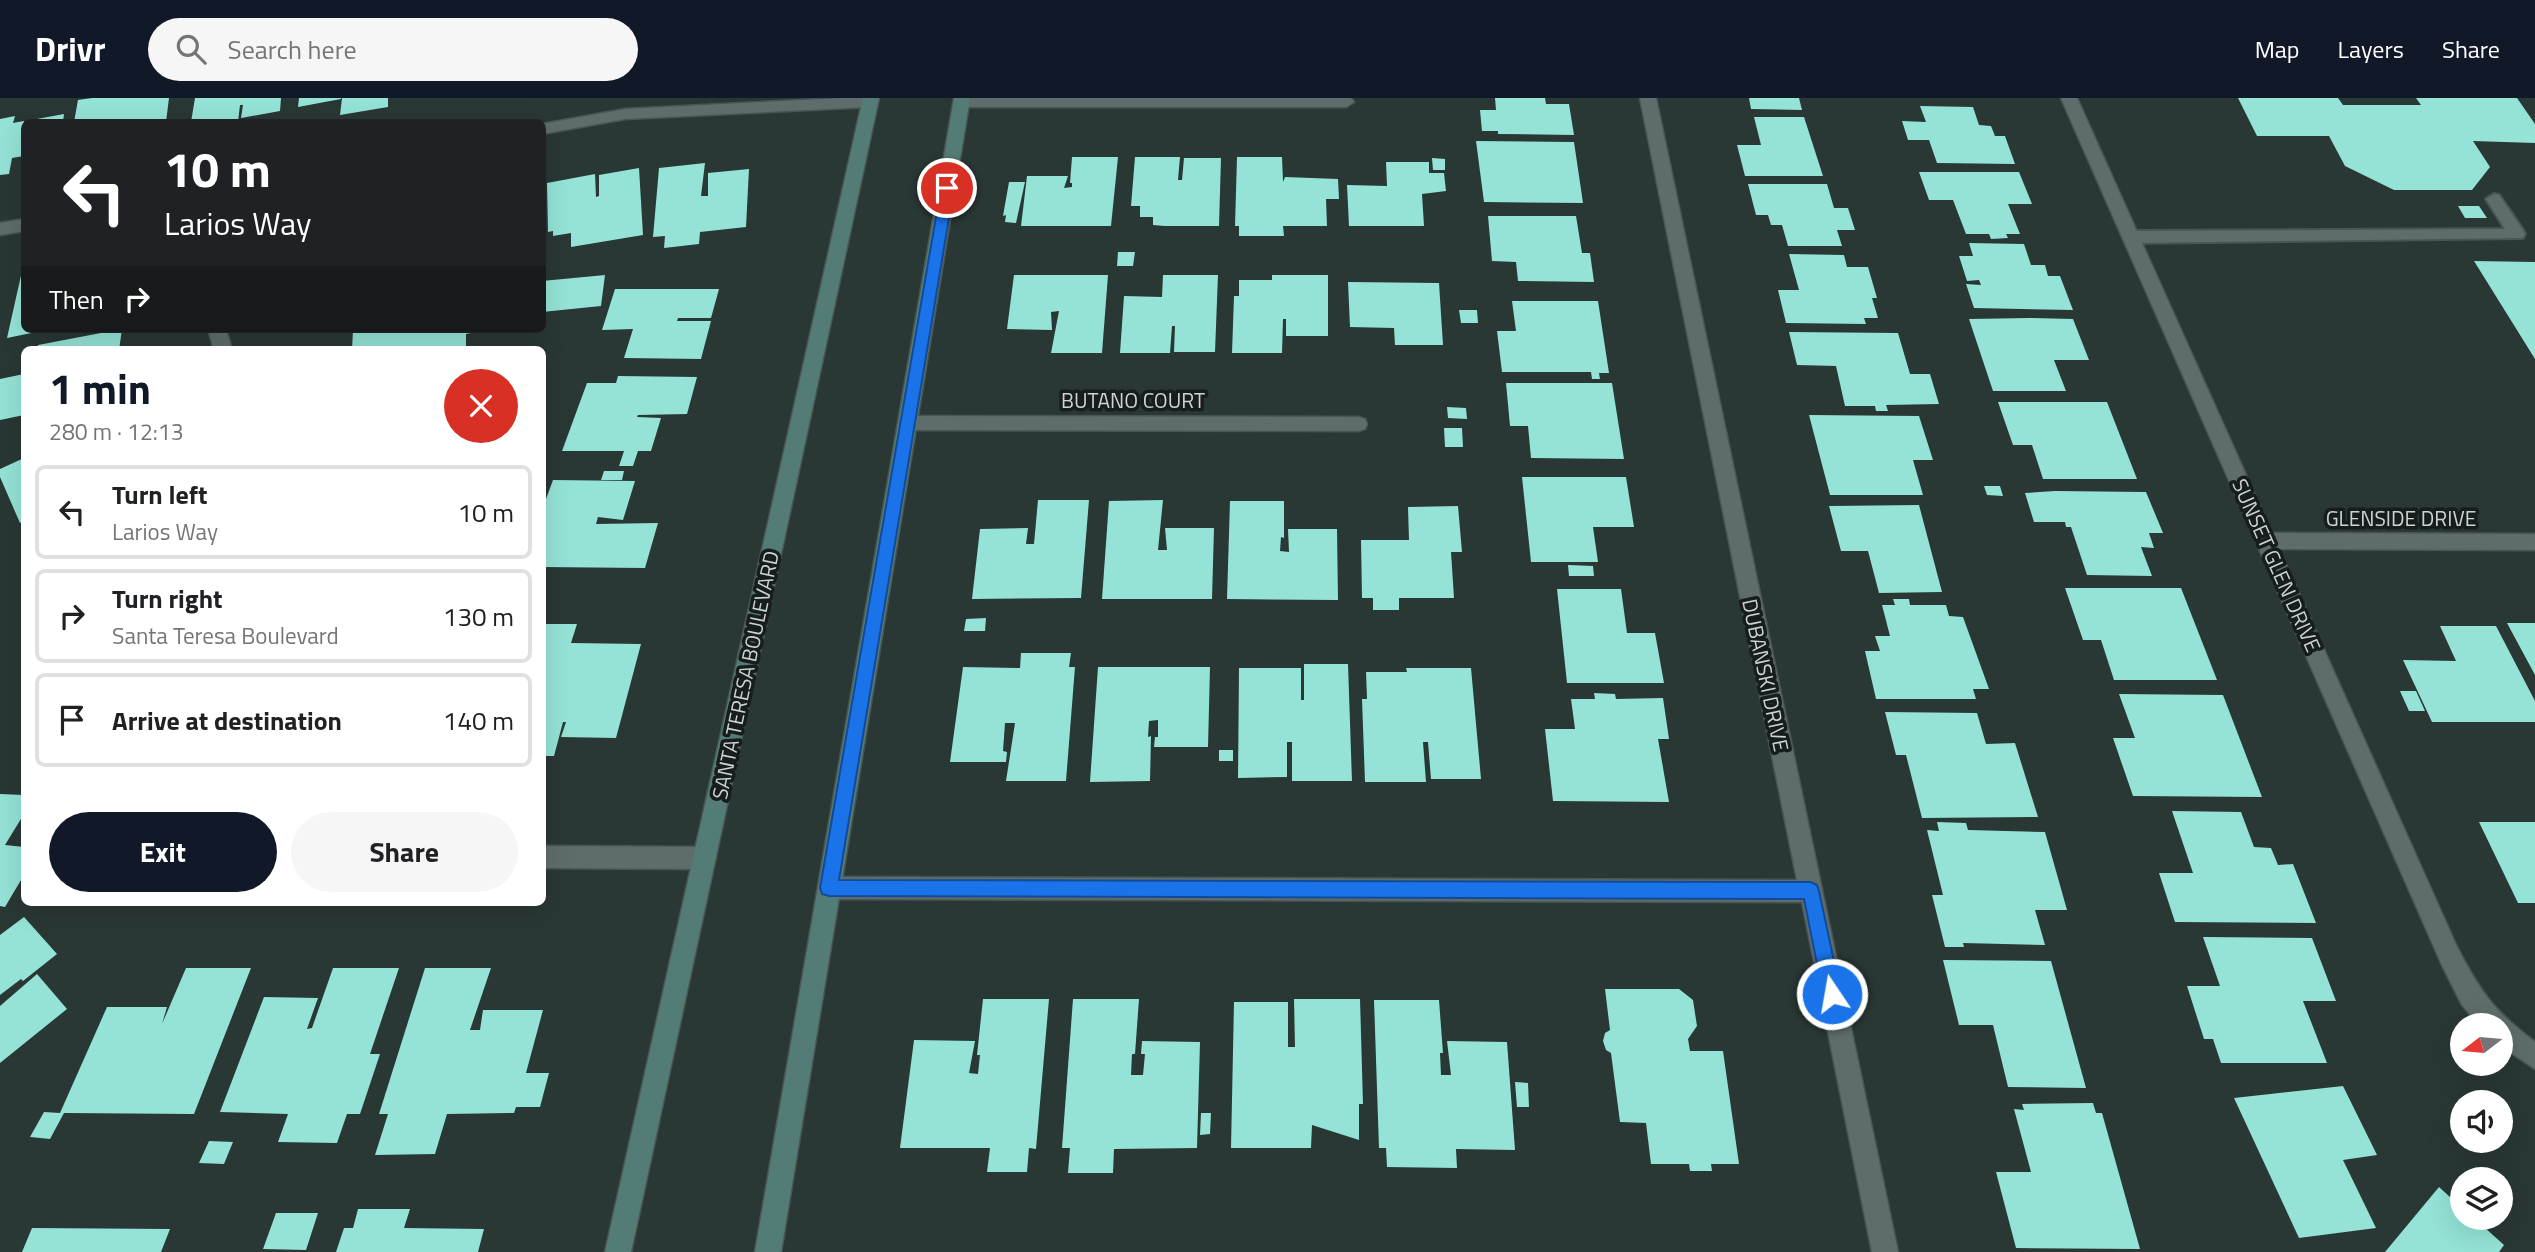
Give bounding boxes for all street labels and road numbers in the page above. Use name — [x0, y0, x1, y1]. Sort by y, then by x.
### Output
street label: BUTANO COURT — [1061, 384, 1205, 416]
street label: SUNSET GLEN DRIVE — [2224, 473, 2330, 657]
street label: GLENSIDE DRIVE — [2326, 502, 2476, 534]
street label: SANTA TERESA BOULEVARD — [703, 548, 787, 802]
street label: DUBANSKI DRIVE — [1734, 596, 1798, 754]

